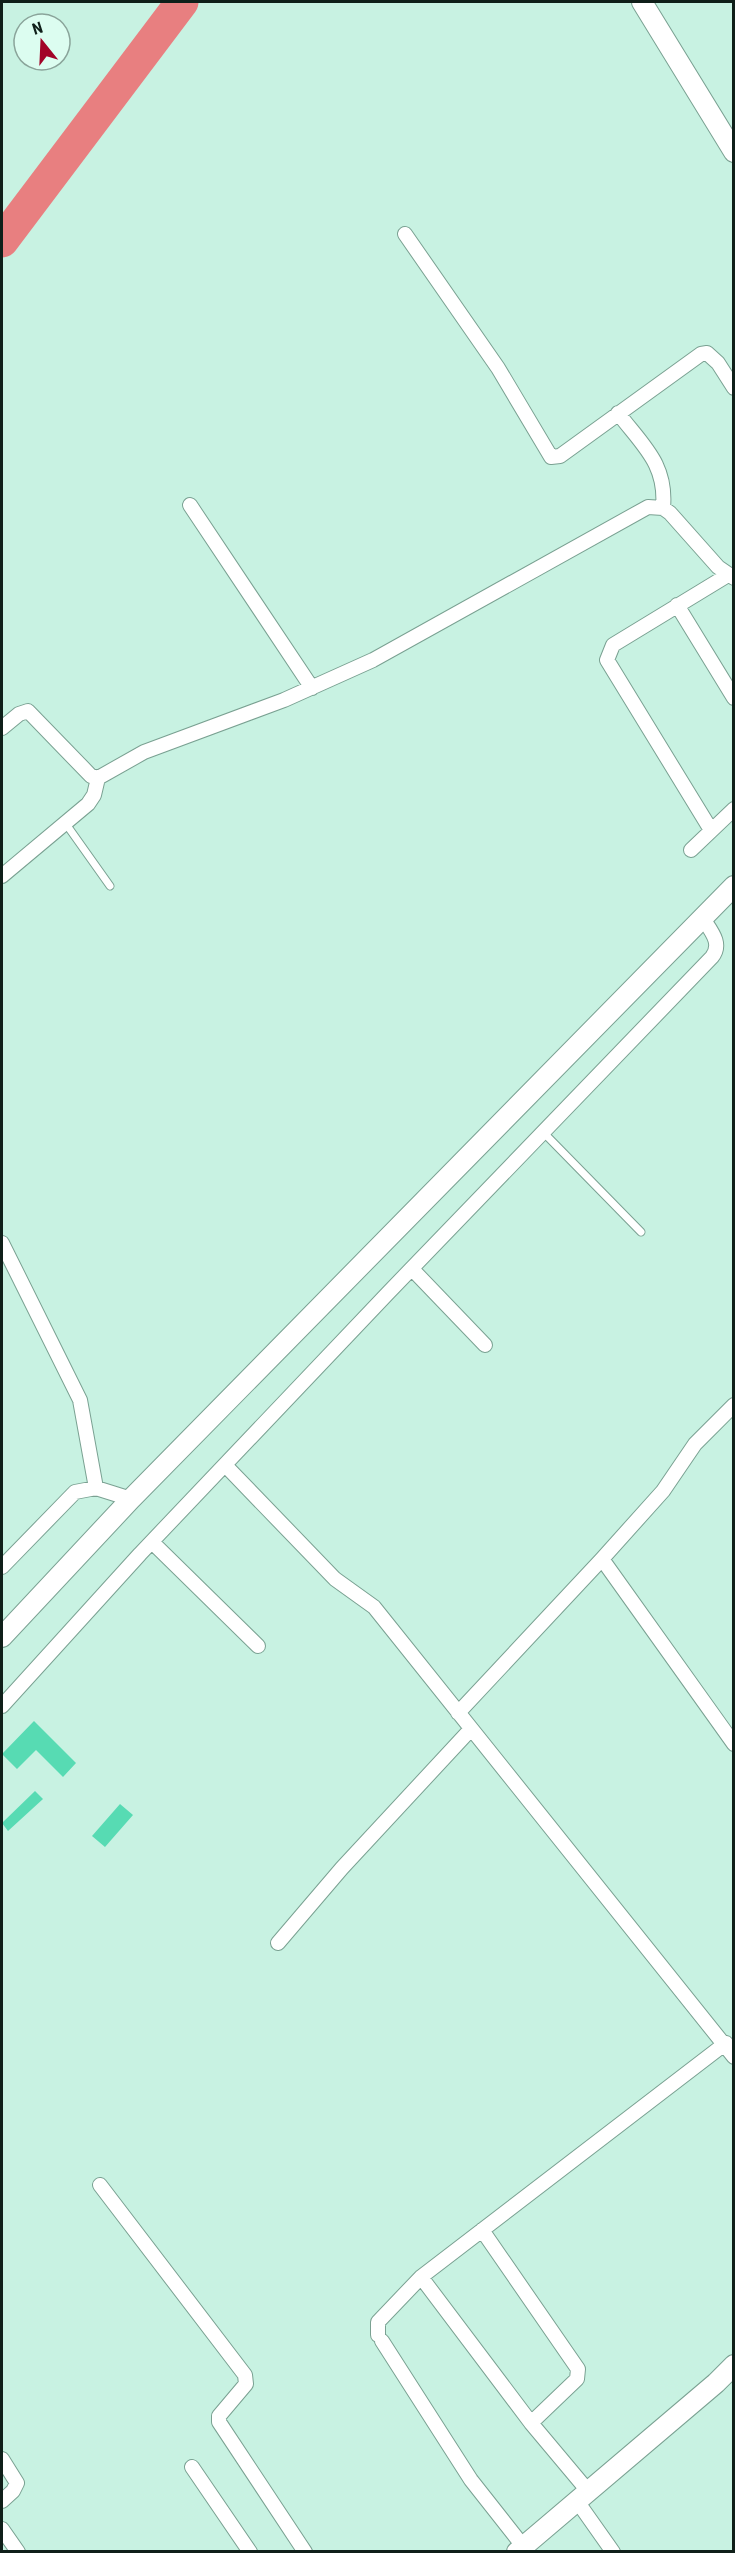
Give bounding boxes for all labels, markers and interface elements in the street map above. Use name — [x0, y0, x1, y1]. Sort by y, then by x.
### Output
north arrow — [12, 12, 72, 72]
text: N — [30, 18, 45, 39]

